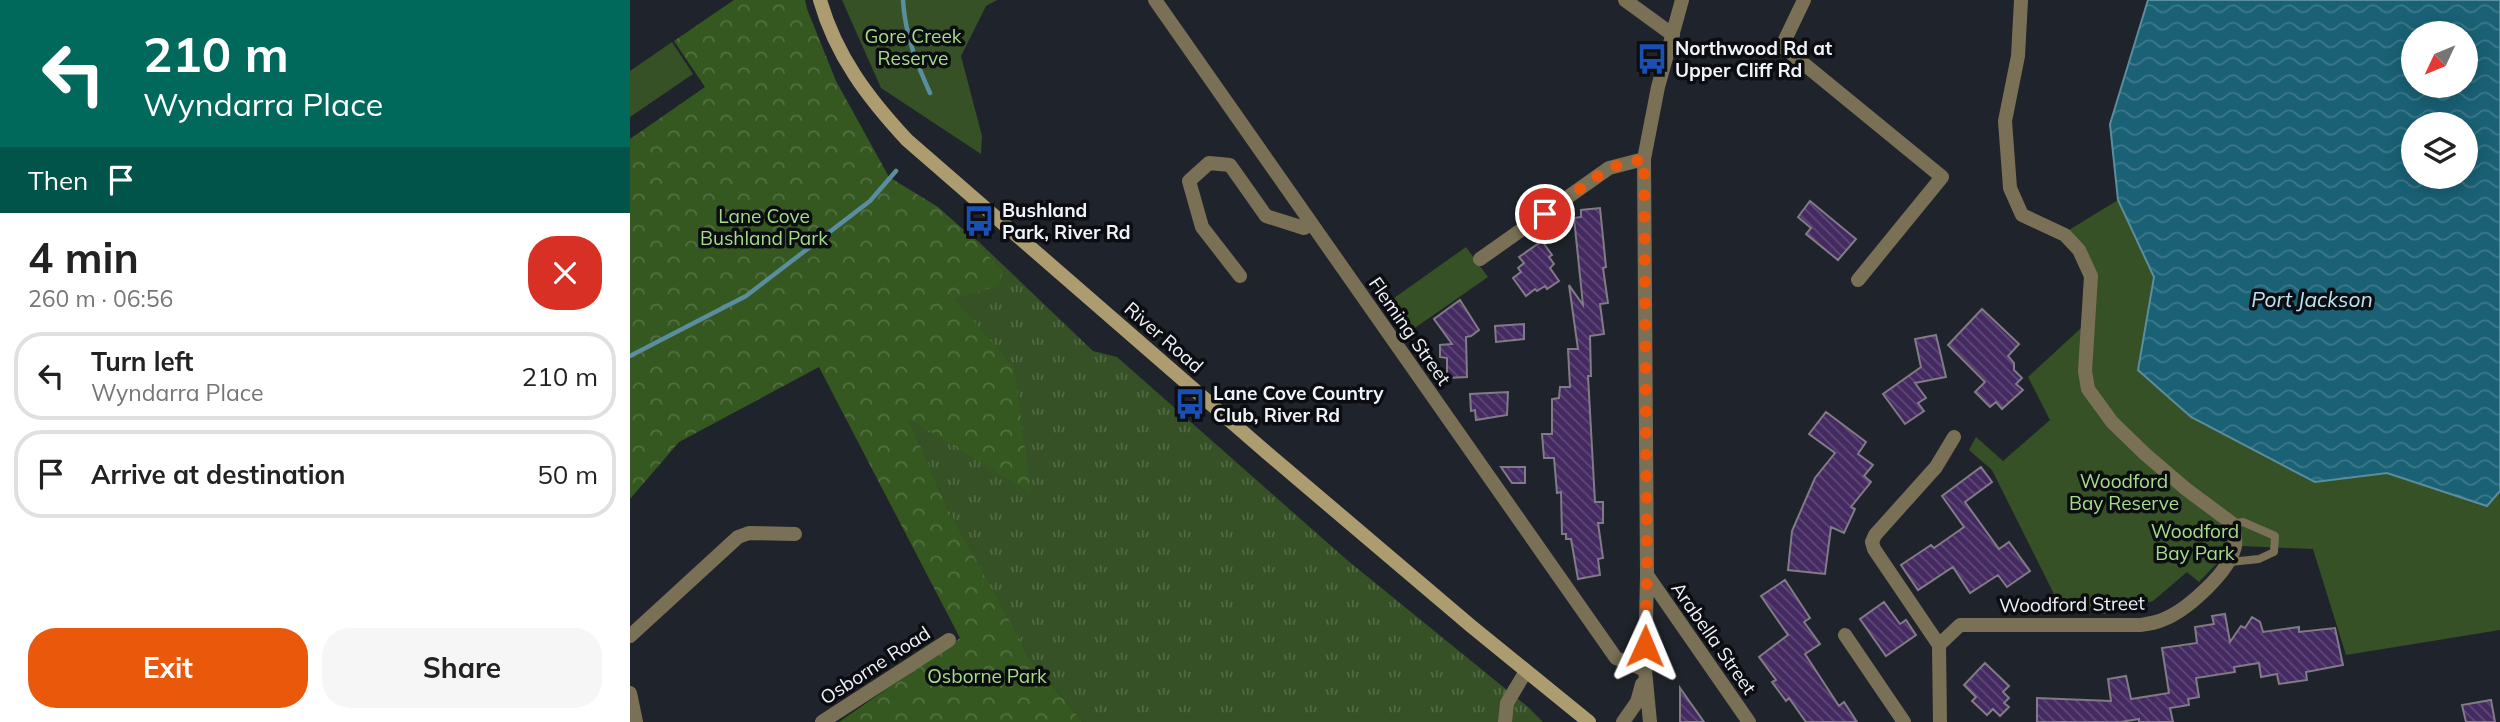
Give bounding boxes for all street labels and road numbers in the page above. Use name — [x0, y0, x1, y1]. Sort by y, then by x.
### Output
street label: Fleming Street — [1364, 272, 1456, 390]
street label: River Road — [1120, 296, 1208, 378]
street label: Arabella Street — [1666, 577, 1762, 699]
street label: Woodford Street — [1999, 591, 2145, 617]
street label: Osborne Road — [816, 621, 934, 709]

